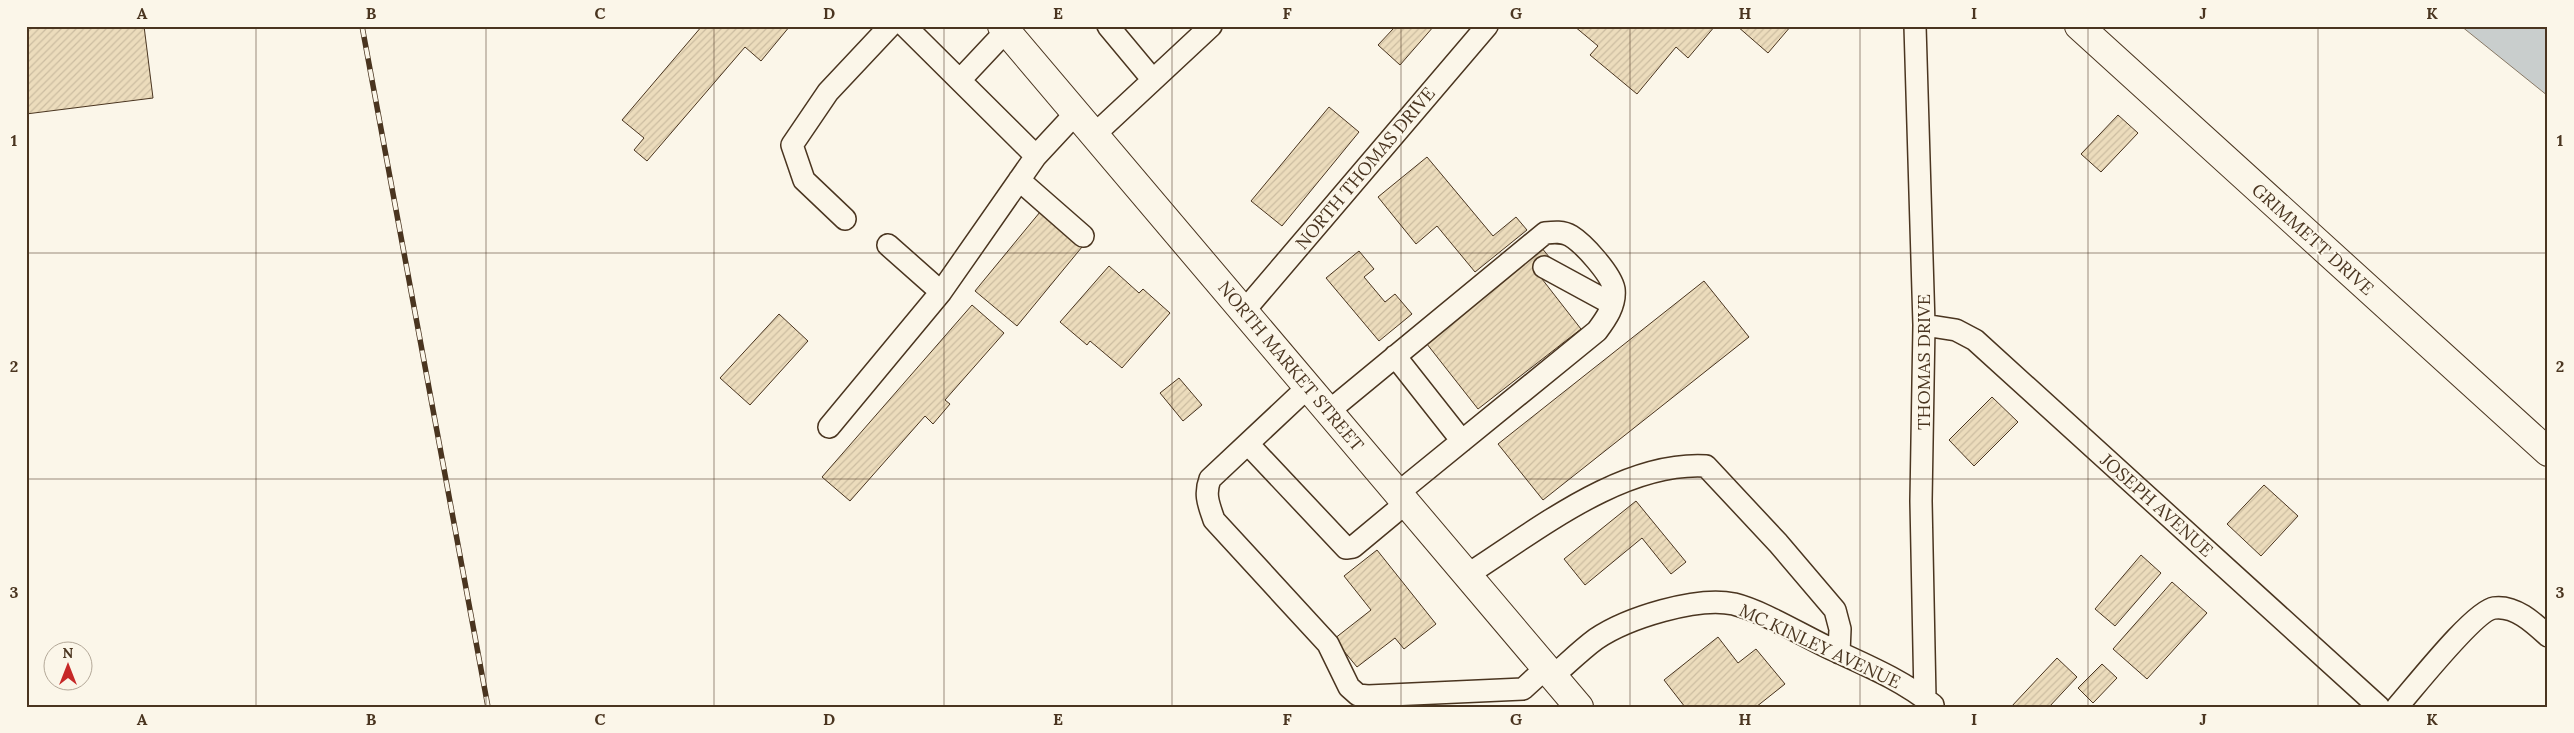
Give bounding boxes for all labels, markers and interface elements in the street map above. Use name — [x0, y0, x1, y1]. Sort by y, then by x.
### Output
text: A — [137, 3, 148, 23]
text: B — [366, 3, 377, 23]
text: C — [594, 3, 606, 23]
text: D — [823, 3, 835, 23]
text: E — [1053, 3, 1063, 23]
text: F — [1282, 3, 1292, 23]
text: G — [1510, 3, 1522, 23]
text: H — [1739, 3, 1752, 23]
text: I — [1971, 3, 1977, 23]
text: J — [2199, 3, 2207, 23]
text: K — [2426, 3, 2438, 23]
street label: NORTH THOMAS DRIVE — [1290, 82, 1440, 254]
text: 1 — [11, 130, 17, 150]
text: 1 — [2557, 130, 2563, 150]
street label: GRIMMETT DRIVE — [2247, 178, 2379, 300]
street label: NORTH MARKET STREET — [1213, 276, 1369, 456]
street label: THOMAS DRIVE — [1912, 294, 1935, 430]
text: 2 — [10, 356, 18, 376]
text: 2 — [2556, 356, 2564, 376]
street label: JOSEPH AVENUE — [2095, 448, 2218, 562]
text: 3 — [10, 582, 19, 602]
text: 3 — [2556, 582, 2565, 602]
street label: MC KINLEY AVENUE — [1736, 598, 1904, 694]
north arrow — [42, 640, 92, 690]
text: N — [63, 644, 74, 662]
text: A — [137, 709, 148, 729]
text: B — [366, 709, 377, 729]
text: C — [594, 709, 606, 729]
text: D — [823, 709, 835, 729]
text: E — [1053, 709, 1063, 729]
text: F — [1282, 709, 1292, 729]
text: G — [1510, 709, 1522, 729]
text: H — [1739, 709, 1752, 729]
text: I — [1971, 709, 1977, 729]
text: J — [2199, 709, 2207, 729]
text: K — [2426, 709, 2438, 729]

